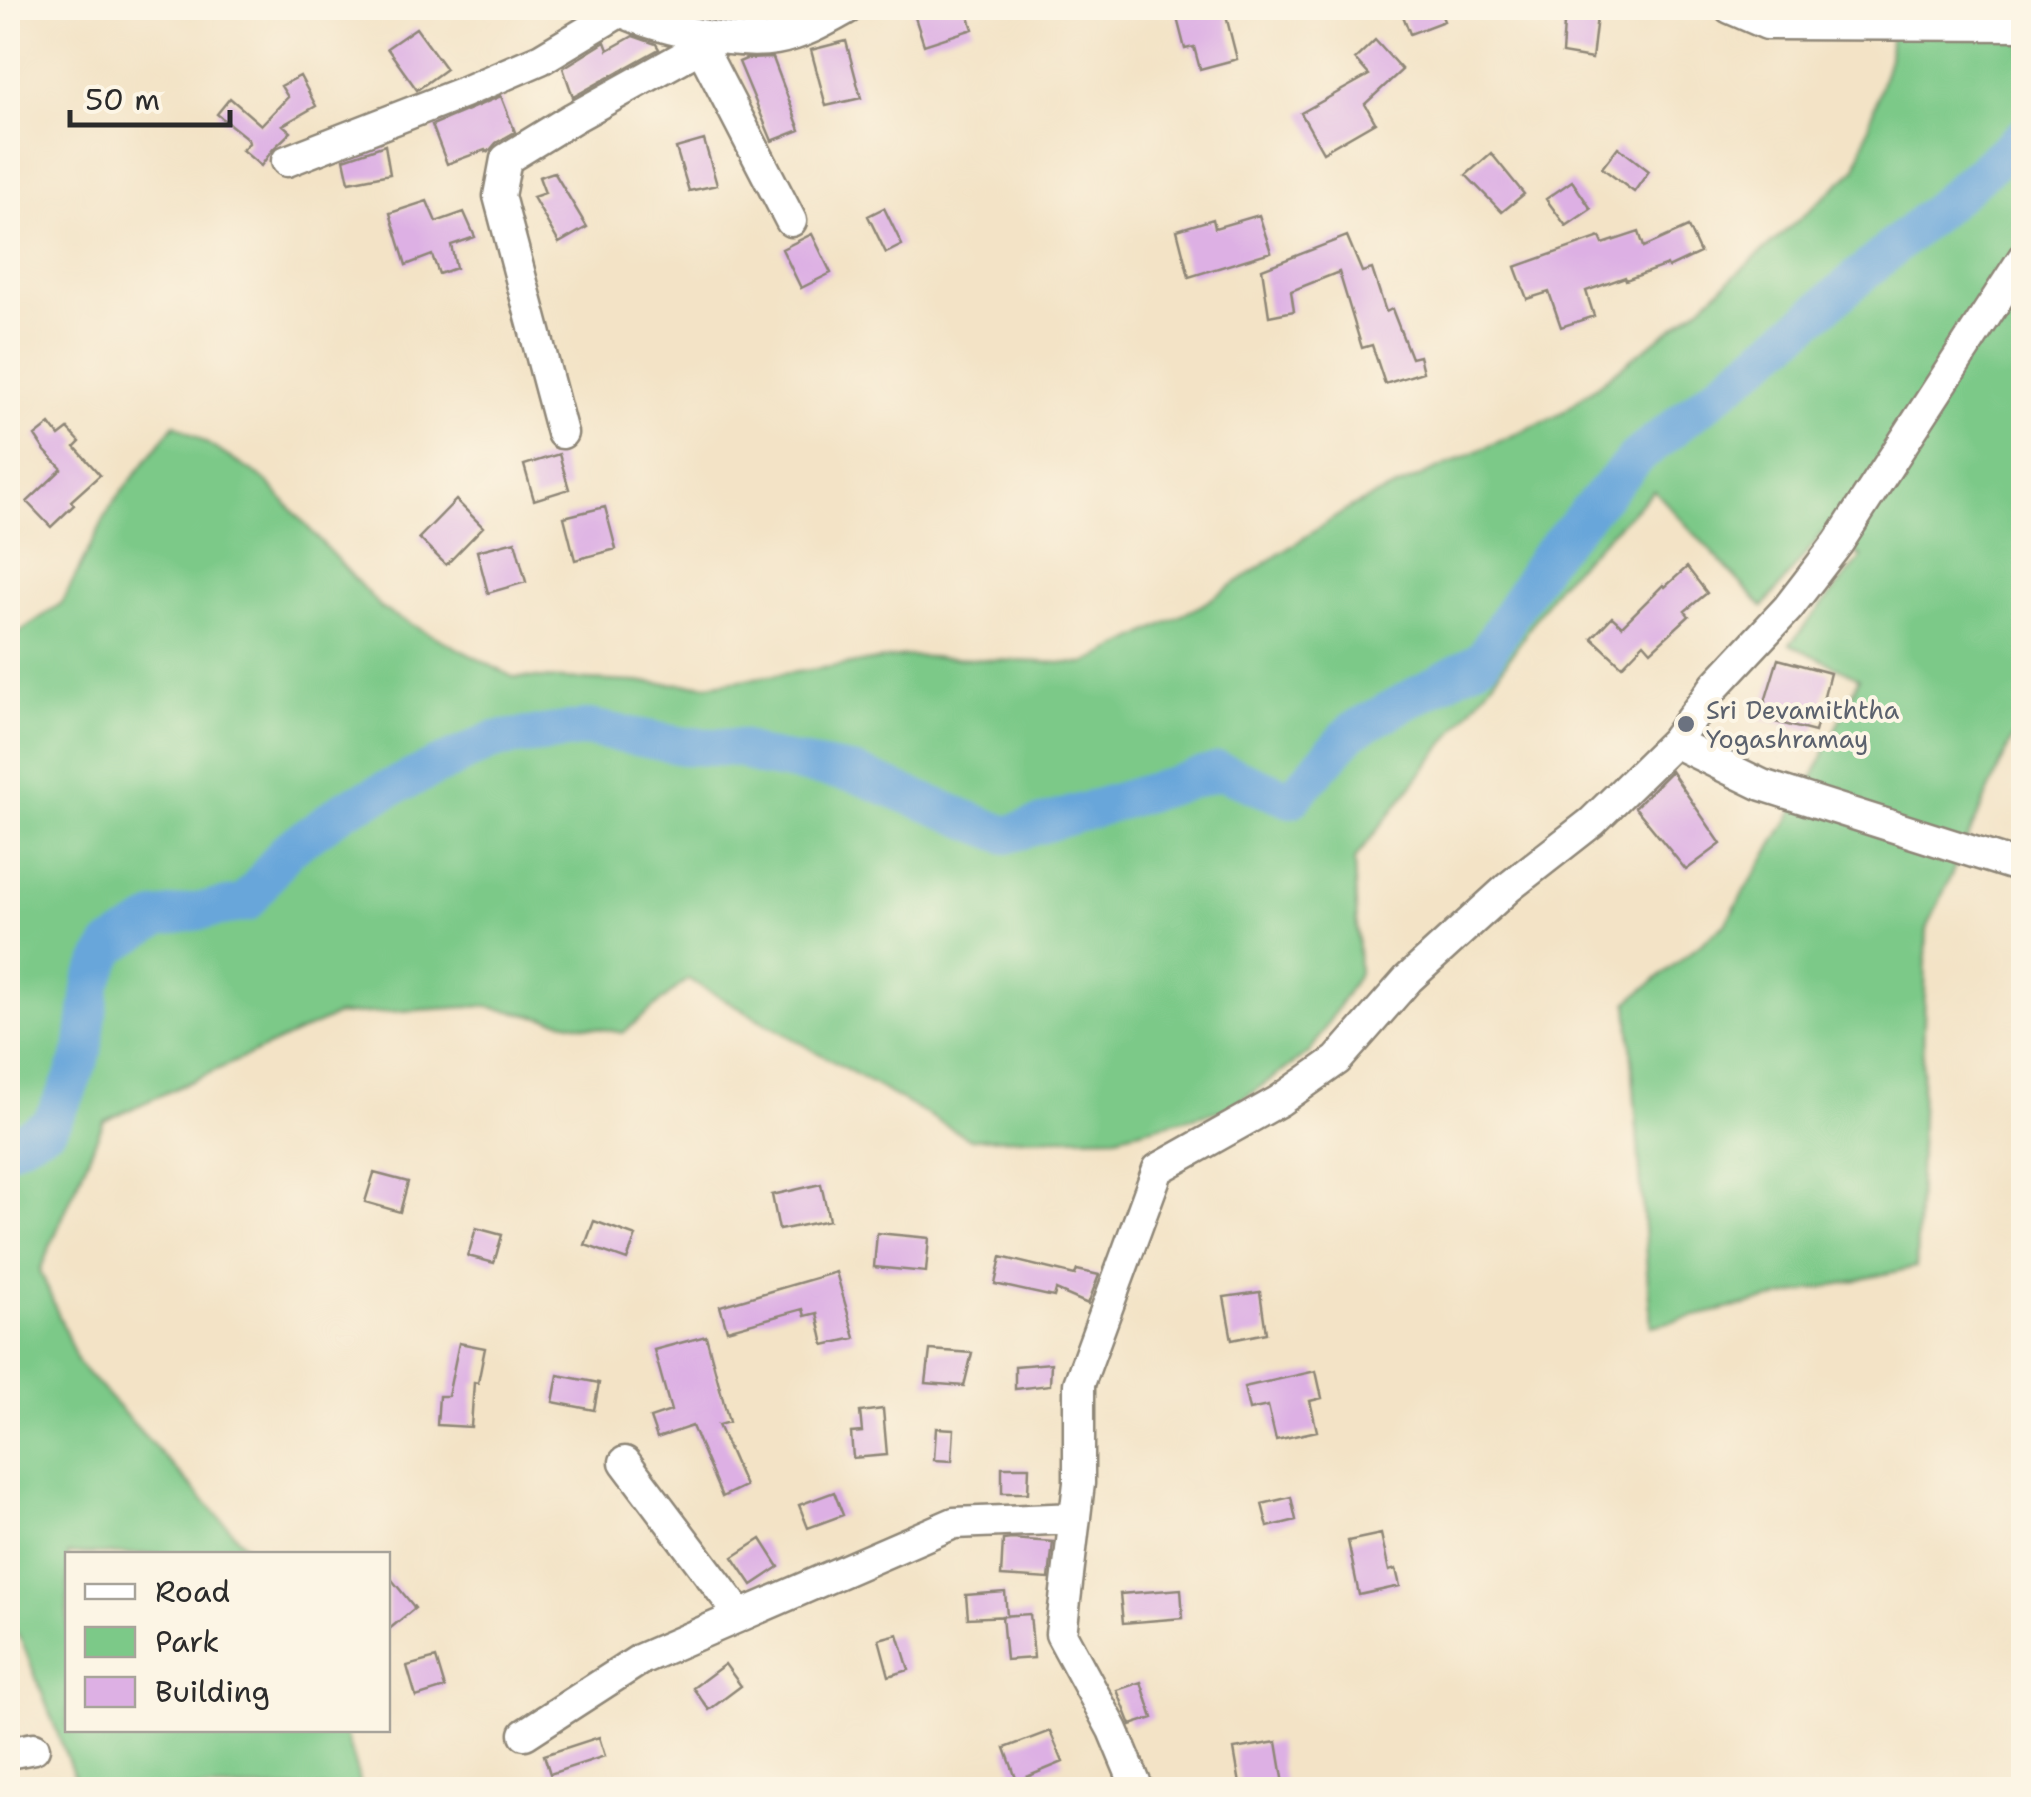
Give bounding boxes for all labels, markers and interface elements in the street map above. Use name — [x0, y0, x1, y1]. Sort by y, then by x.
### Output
scale bar — [70, 65, 230, 127]
text: 50 m — [85, 79, 160, 120]
place label: Sri Devamiththa Yogashramay — [1706, 693, 1900, 756]
marker: Sri Devamiththa Yogashramay — [1675, 713, 1697, 735]
legend — [65, 1552, 390, 1732]
text: Road — [155, 1571, 230, 1612]
text: Park — [155, 1621, 219, 1662]
text: Building — [155, 1671, 270, 1712]

